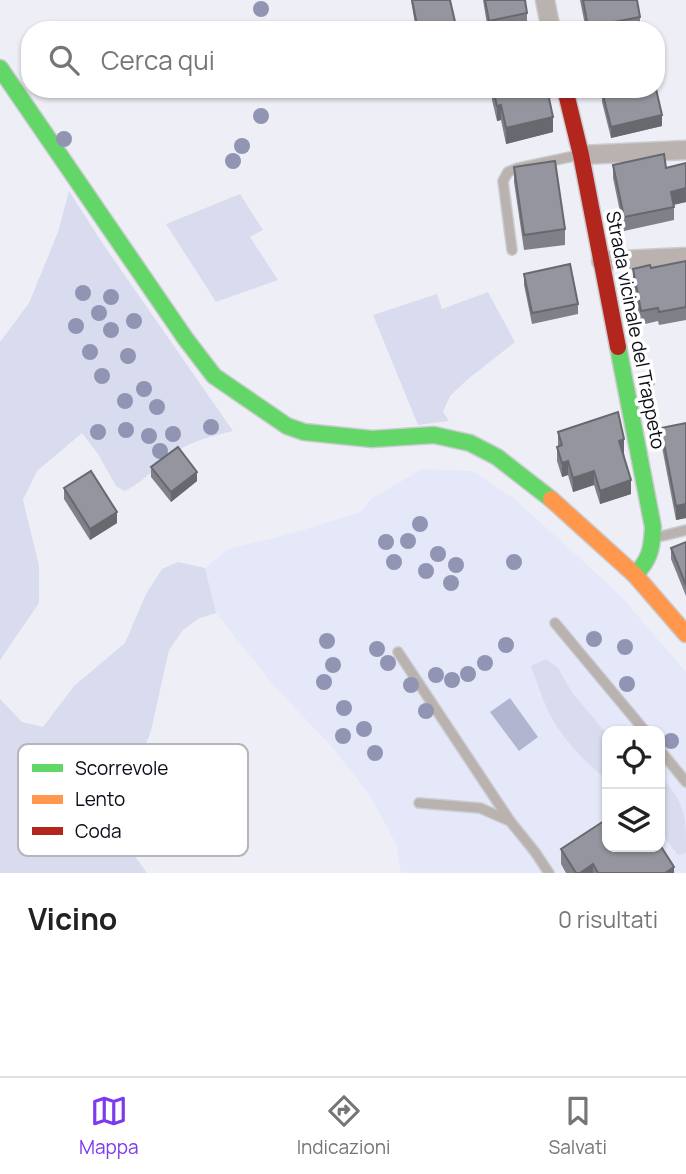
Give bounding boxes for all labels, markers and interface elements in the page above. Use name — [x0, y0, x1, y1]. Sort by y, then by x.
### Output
search box — [21, 21, 665, 98]
icon: search — [45, 41, 83, 79]
text: Cerca qui — [101, 42, 215, 78]
street label: Strada vicinale del Trappeto — [600, 209, 672, 451]
map controls — [602, 726, 665, 852]
button: locate — [602, 726, 665, 789]
legend — [18, 744, 248, 856]
text: Scorrevole — [75, 755, 168, 781]
text: Lento — [75, 786, 125, 812]
button: layers — [602, 789, 665, 852]
text: Coda — [75, 818, 122, 844]
text: Vicino — [28, 898, 117, 939]
text: 0 risultati — [558, 903, 658, 935]
tab: Mappa — [79, 1092, 139, 1160]
tab: Indicazioni — [297, 1092, 391, 1160]
tab: Salvati — [549, 1092, 607, 1160]

